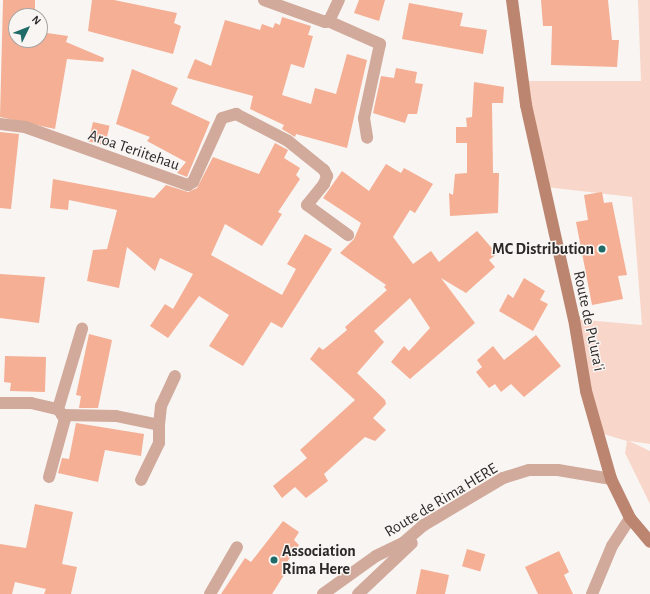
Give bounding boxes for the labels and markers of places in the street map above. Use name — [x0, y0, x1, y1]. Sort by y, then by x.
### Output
place label: MC Distribution — [492, 239, 594, 259]
marker: MC Distribution — [597, 244, 607, 254]
place label: Association Rima Here — [282, 541, 356, 579]
marker: Association Rima Here — [269, 555, 279, 565]

